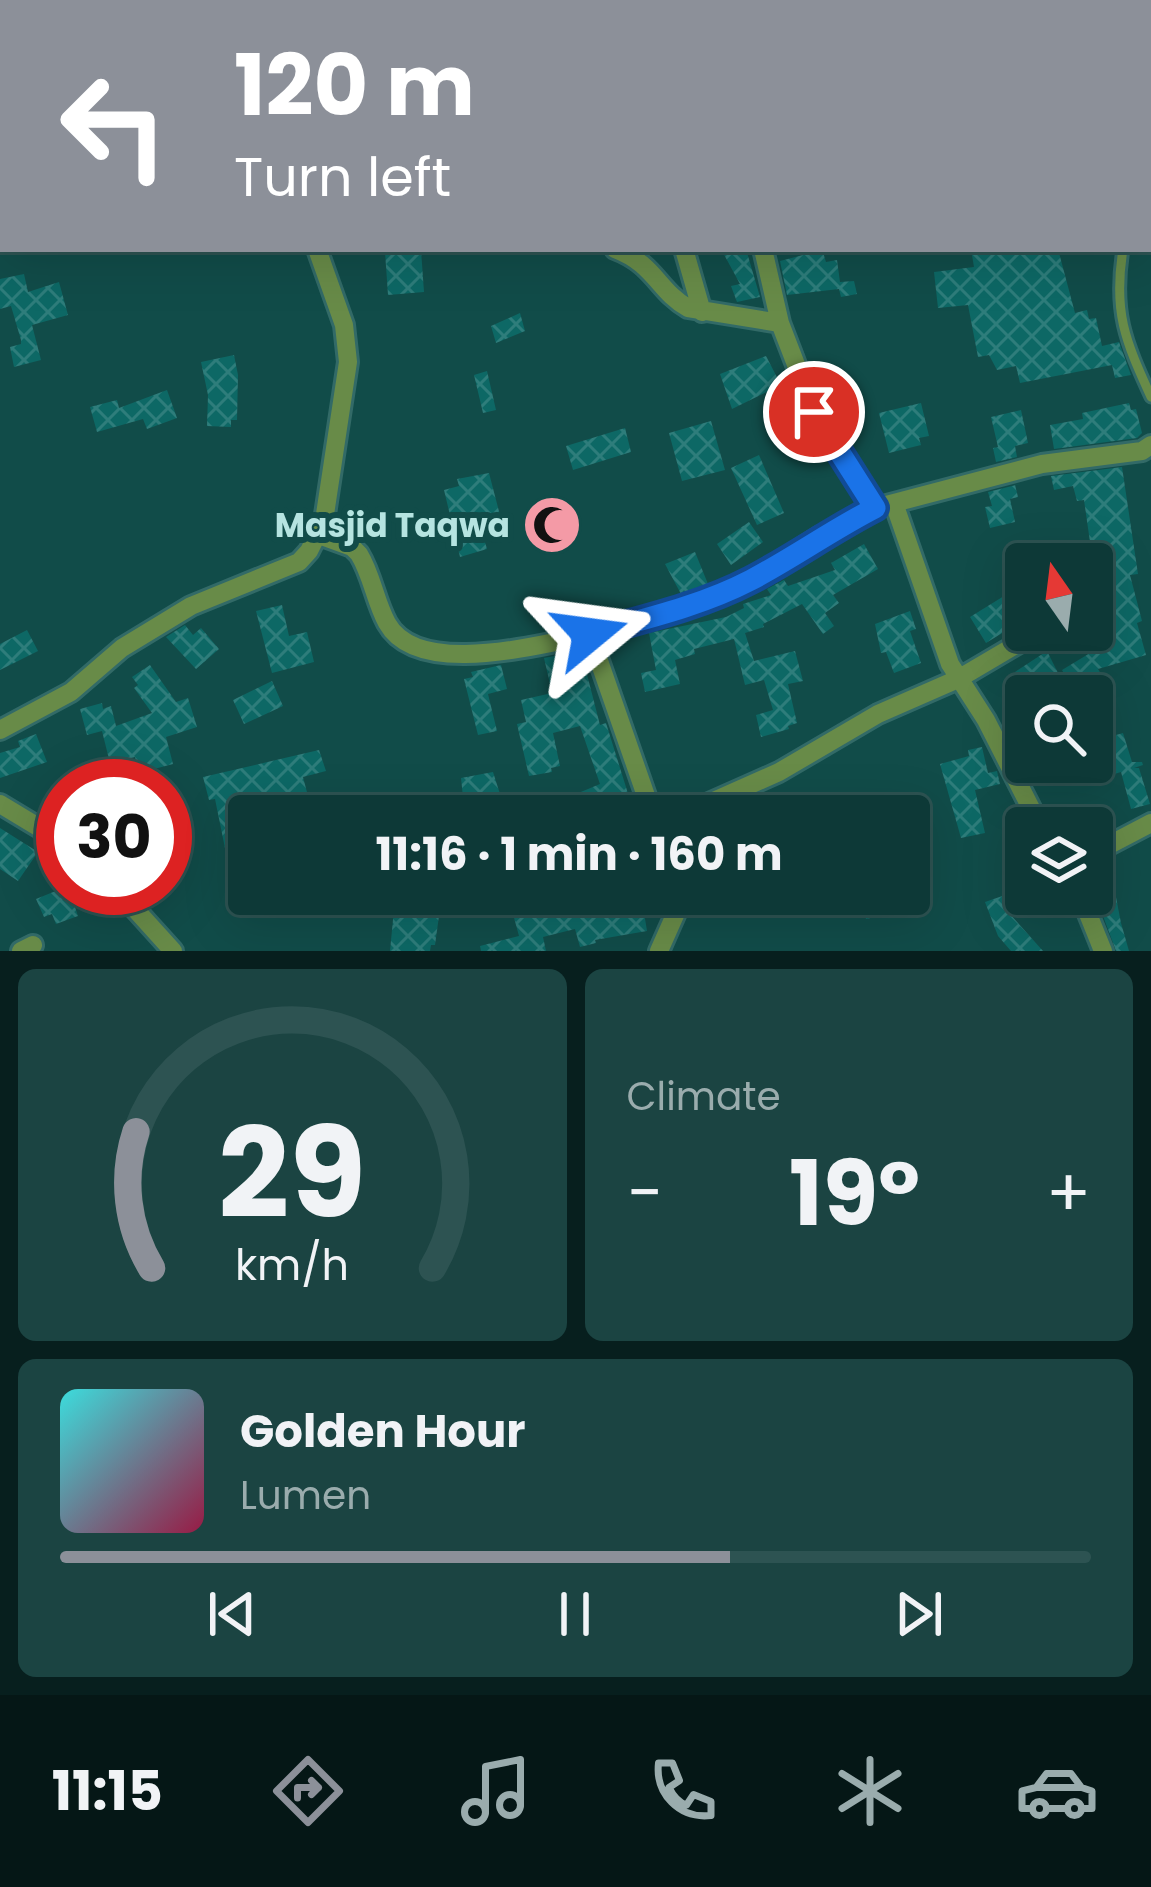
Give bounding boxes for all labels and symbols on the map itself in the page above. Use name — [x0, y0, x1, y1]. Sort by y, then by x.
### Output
pin — [763, 361, 865, 463]
mosque icon: Masjid Taqwa — [521, 494, 583, 556]
place label: Masjid Taqwa — [275, 502, 510, 549]
north arrow — [1005, 543, 1113, 651]
position arrow — [527, 571, 653, 697]
speed limit sign: 30 — [36, 759, 192, 915]

